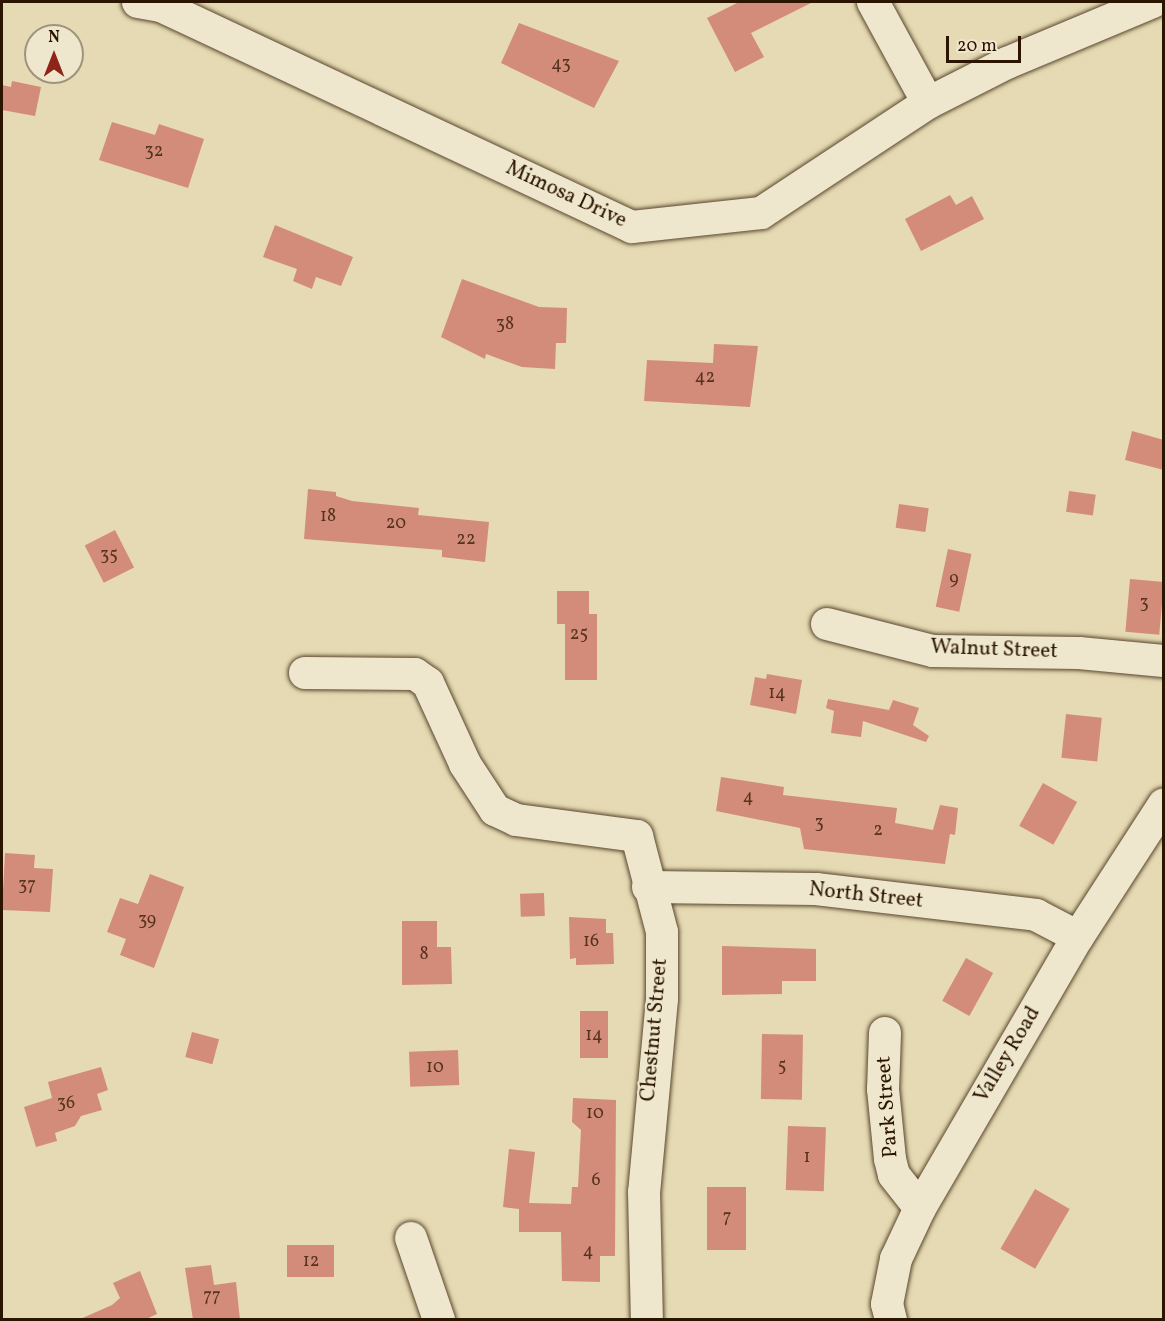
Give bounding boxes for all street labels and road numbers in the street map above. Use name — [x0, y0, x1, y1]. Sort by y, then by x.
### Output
street label: Mimosa Drive — [502, 156, 630, 234]
street label: Walnut Street — [930, 635, 1058, 665]
street label: North Street — [808, 877, 924, 915]
street label: Chestnut Street — [636, 957, 674, 1103]
street label: Valley Road — [969, 1002, 1047, 1108]
street label: Park Street — [872, 1055, 904, 1159]

